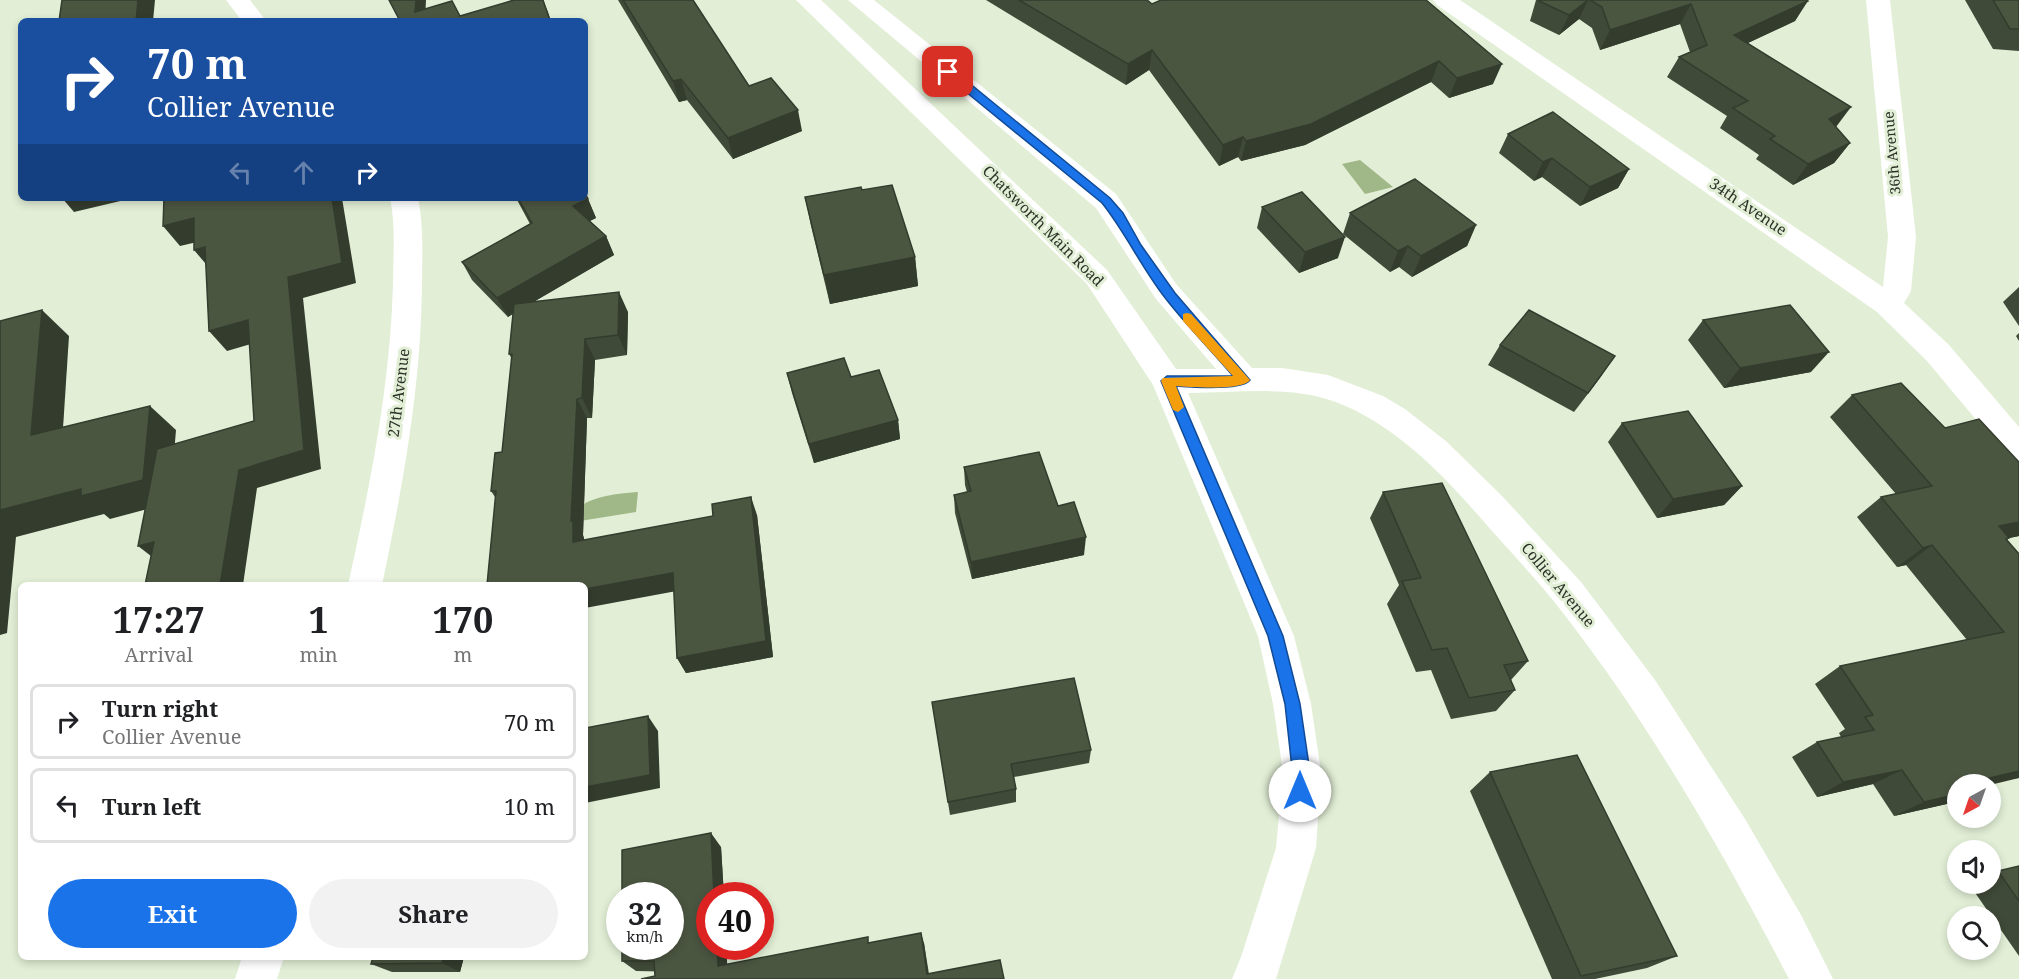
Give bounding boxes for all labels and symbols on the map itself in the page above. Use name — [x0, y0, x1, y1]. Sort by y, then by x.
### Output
pin — [922, 46, 973, 97]
street label: 36th Avenue — [1878, 111, 1905, 195]
street label: Chatsworth Main Road — [979, 160, 1109, 290]
street label: 34th Avenue — [1706, 173, 1791, 239]
street label: 27th Avenue — [383, 347, 413, 438]
street label: Collier Avenue — [1517, 538, 1600, 631]
position arrow — [1268, 759, 1332, 823]
north arrow — [1947, 774, 2001, 828]
speed limit sign: 40 — [696, 882, 774, 960]

